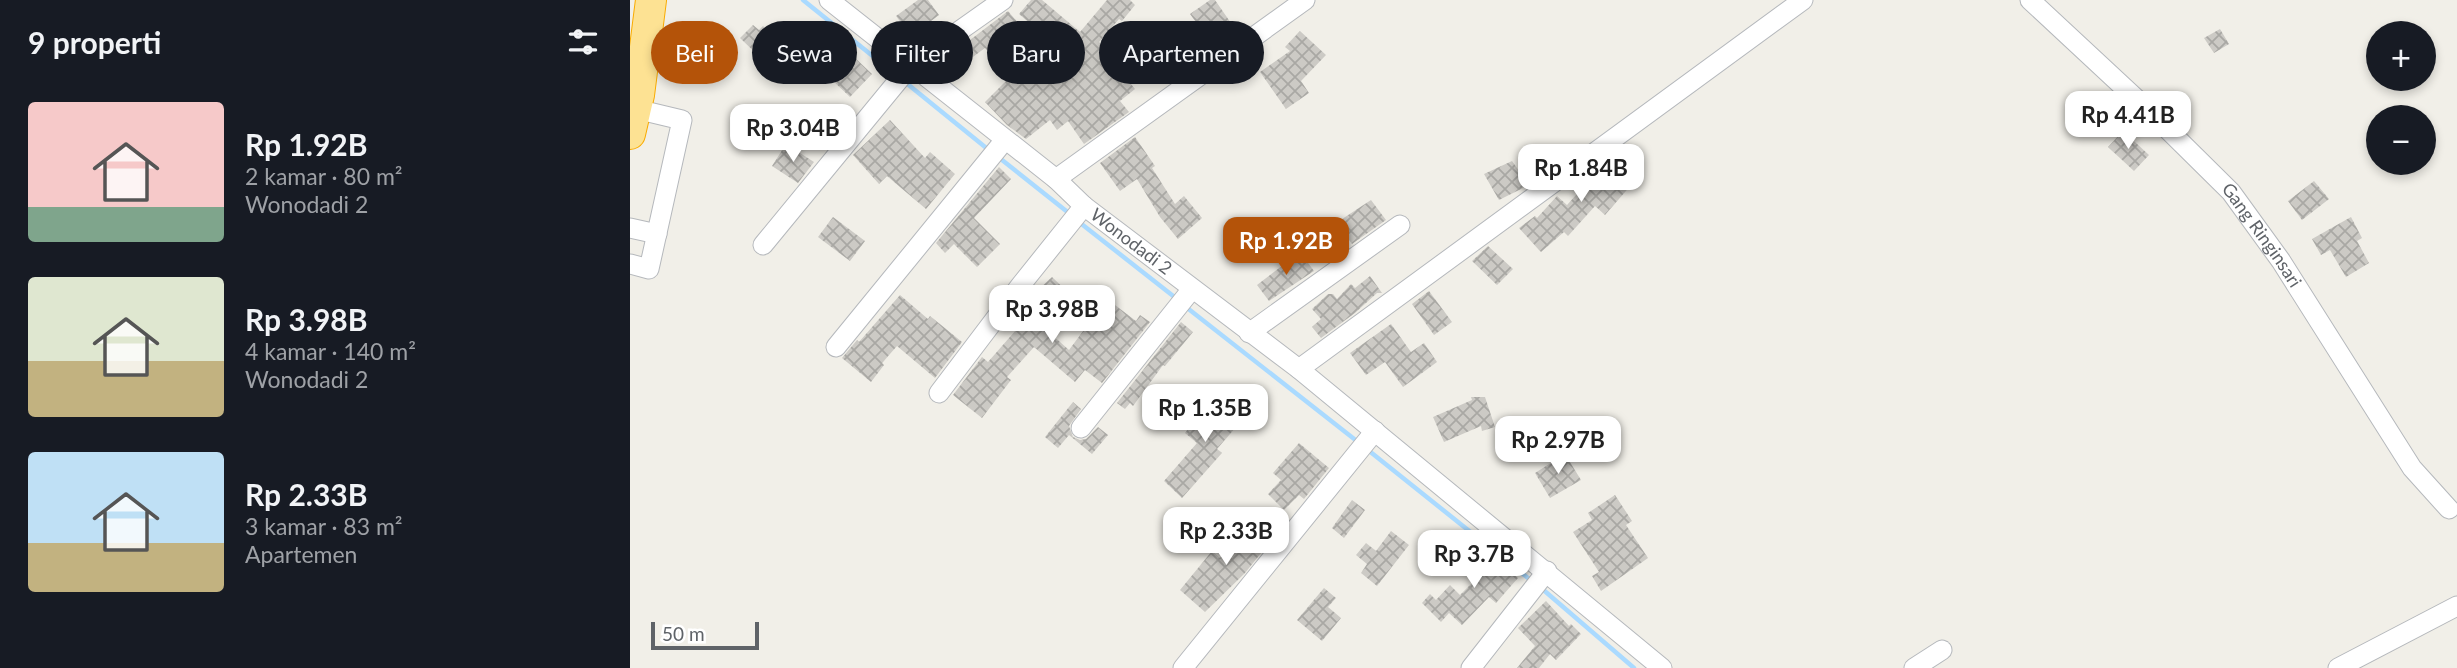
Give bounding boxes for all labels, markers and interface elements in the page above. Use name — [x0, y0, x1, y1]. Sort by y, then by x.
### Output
chip: Beli — [651, 21, 738, 84]
chip: Sewa — [752, 21, 857, 84]
chip: Filter — [871, 21, 973, 84]
chip: Baru — [987, 21, 1085, 84]
chip: Apartemen — [1099, 21, 1264, 84]
map controls — [2366, 21, 2436, 175]
button: + — [2366, 21, 2436, 91]
icon: filters — [564, 23, 602, 61]
text: 9 properti — [28, 24, 161, 60]
pin: Rp 4.41B — [2056, 92, 2200, 151]
text: Rp 4.41B — [2081, 100, 2175, 128]
pin: Rp 3.04B — [721, 104, 865, 164]
button: − — [2366, 105, 2436, 175]
text: Rp 3.04B — [746, 113, 840, 141]
text: Rp 1.92B — [245, 126, 368, 162]
icon: home — [84, 130, 168, 214]
pin: Rp 1.84B — [1509, 144, 1653, 204]
text: Rp 1.84B — [1534, 153, 1628, 181]
text: 2 kamar · 80 m² — [245, 162, 403, 190]
street label: Gang Ringinsari — [2218, 177, 2307, 291]
text: Wonodadi 2 — [245, 190, 368, 218]
street label: Wonodadi 2 — [1086, 203, 1177, 279]
pin: Rp 1.92B — [1214, 218, 1358, 277]
text: Rp 1.92B — [1239, 226, 1333, 254]
pin: Rp 3.98B — [980, 286, 1124, 345]
text: Rp 3.98B — [1005, 294, 1099, 322]
text: Rp 3.98B — [245, 301, 368, 337]
icon: home — [84, 305, 168, 389]
text: 4 kamar · 140 m² — [245, 337, 416, 365]
text: Wonodadi 2 — [245, 365, 368, 393]
pin: Rp 1.35B — [1133, 384, 1277, 444]
text: Rp 1.35B — [1158, 393, 1252, 421]
pin: Rp 2.97B — [1486, 416, 1630, 476]
text: Rp 2.97B — [1511, 425, 1605, 453]
text: Rp 2.33B — [245, 476, 368, 512]
icon: home — [84, 480, 168, 564]
pin: Rp 2.33B — [1154, 508, 1298, 567]
text: 3 kamar · 83 m² — [245, 512, 403, 540]
text: Rp 2.33B — [1179, 516, 1273, 544]
pin: Rp 3.7B — [1409, 530, 1539, 590]
text: Rp 3.7B — [1434, 539, 1514, 567]
text: Apartemen — [245, 540, 357, 568]
scale bar — [651, 619, 760, 651]
text: 50 m — [662, 622, 705, 645]

